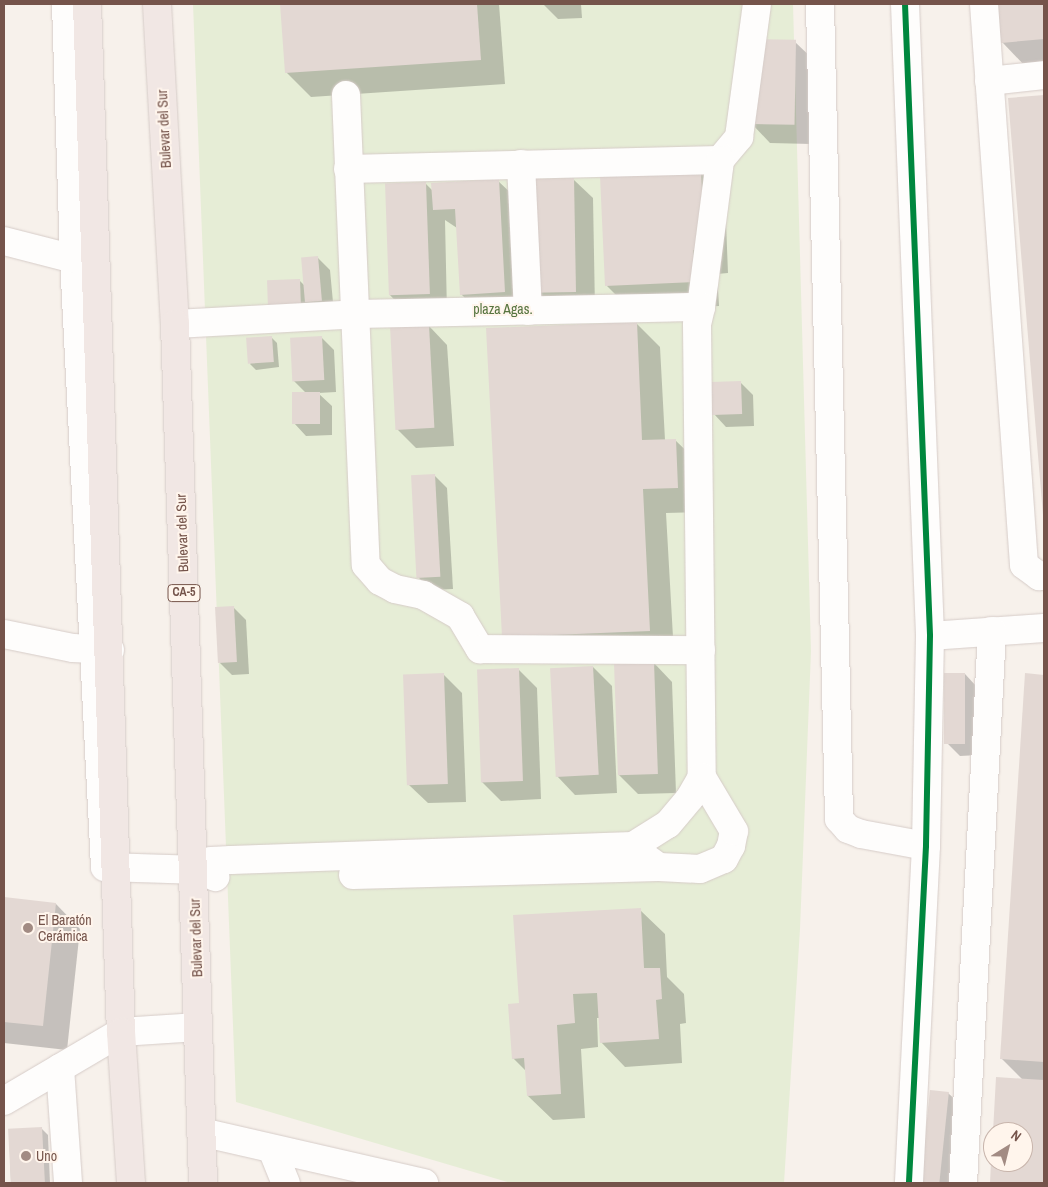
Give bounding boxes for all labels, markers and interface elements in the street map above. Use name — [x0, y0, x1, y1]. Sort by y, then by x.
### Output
street label: Bulevar del Sur — [154, 89, 174, 169]
park label: plaza Agas. — [473, 301, 533, 317]
street label: Bulevar del Sur — [172, 493, 192, 573]
road number: CA-5 — [166, 584, 202, 602]
street label: Bulevar del Sur — [186, 898, 206, 978]
place label: El Baratón Cerámica — [38, 912, 92, 944]
marker: El Baratón Cerámica — [22, 922, 34, 934]
north arrow — [983, 1122, 1033, 1172]
text: N — [1008, 1126, 1025, 1145]
place label: Uno — [36, 1148, 57, 1164]
marker: Uno — [20, 1150, 32, 1162]

